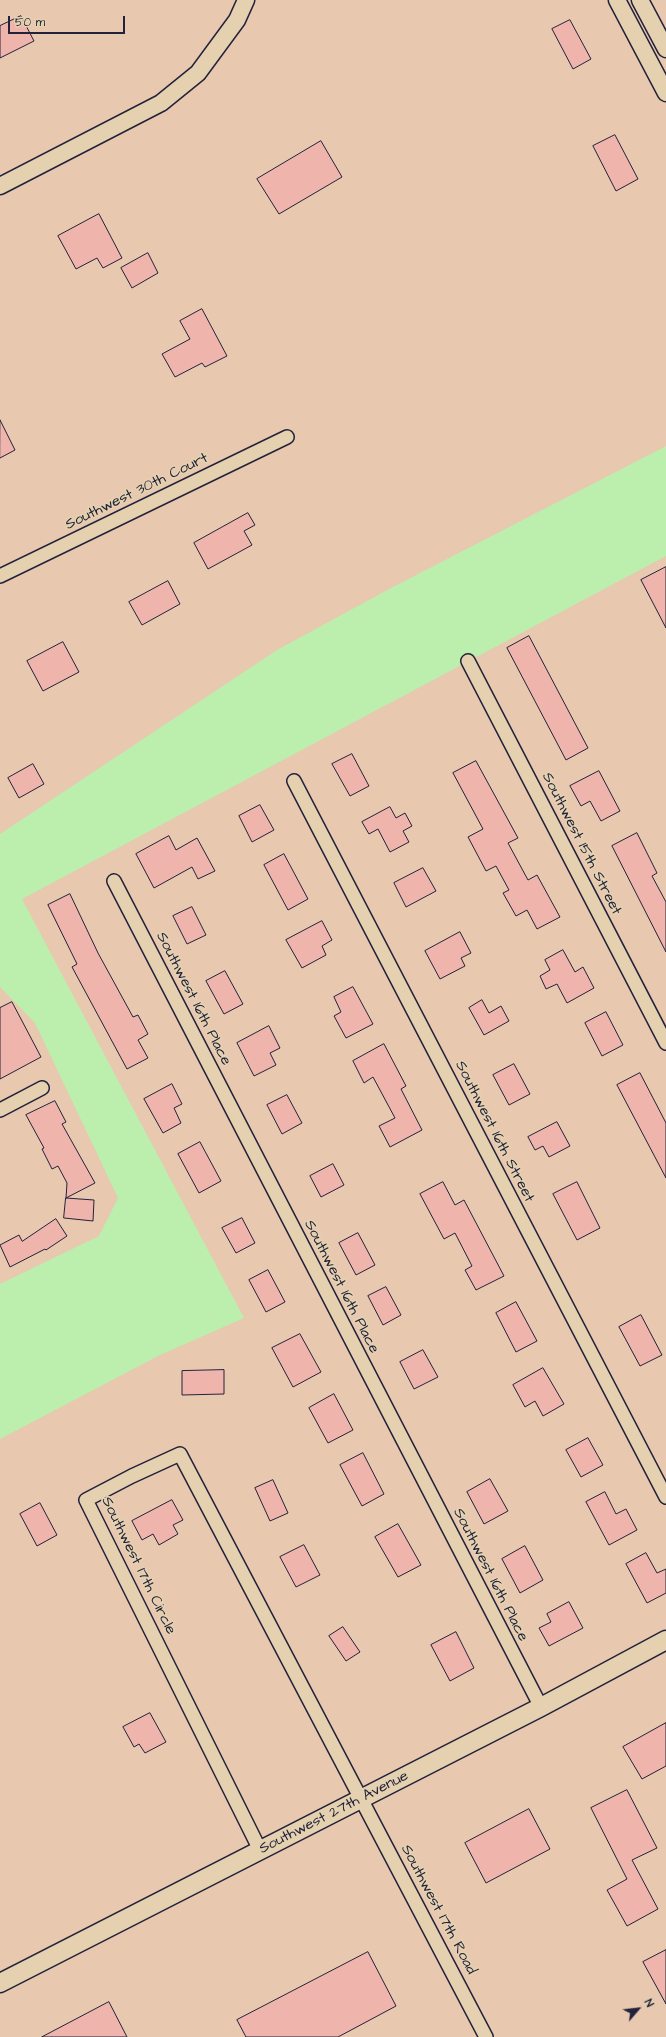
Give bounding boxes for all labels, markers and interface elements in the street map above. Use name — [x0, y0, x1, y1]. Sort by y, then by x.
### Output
scale bar — [10, 8, 127, 34]
text: 50 m — [15, 14, 45, 31]
street label: Southwest 30th Court — [63, 450, 211, 534]
street label: Southwest 15th Street — [537, 770, 625, 918]
street label: Southwest 16th Place — [152, 929, 234, 1069]
street label: Southwest 16th Street — [451, 1058, 537, 1206]
street label: Southwest 16th Place — [300, 1217, 382, 1357]
street label: Southwest 17th Circle — [97, 1494, 179, 1638]
street label: Southwest 16th Place — [449, 1505, 531, 1645]
street label: Southwest 27th Avenue — [256, 1768, 412, 1858]
street label: Southwest 17th Road — [396, 1842, 480, 1978]
north arrow — [618, 1989, 658, 2029]
text: N — [641, 1997, 657, 2010]

